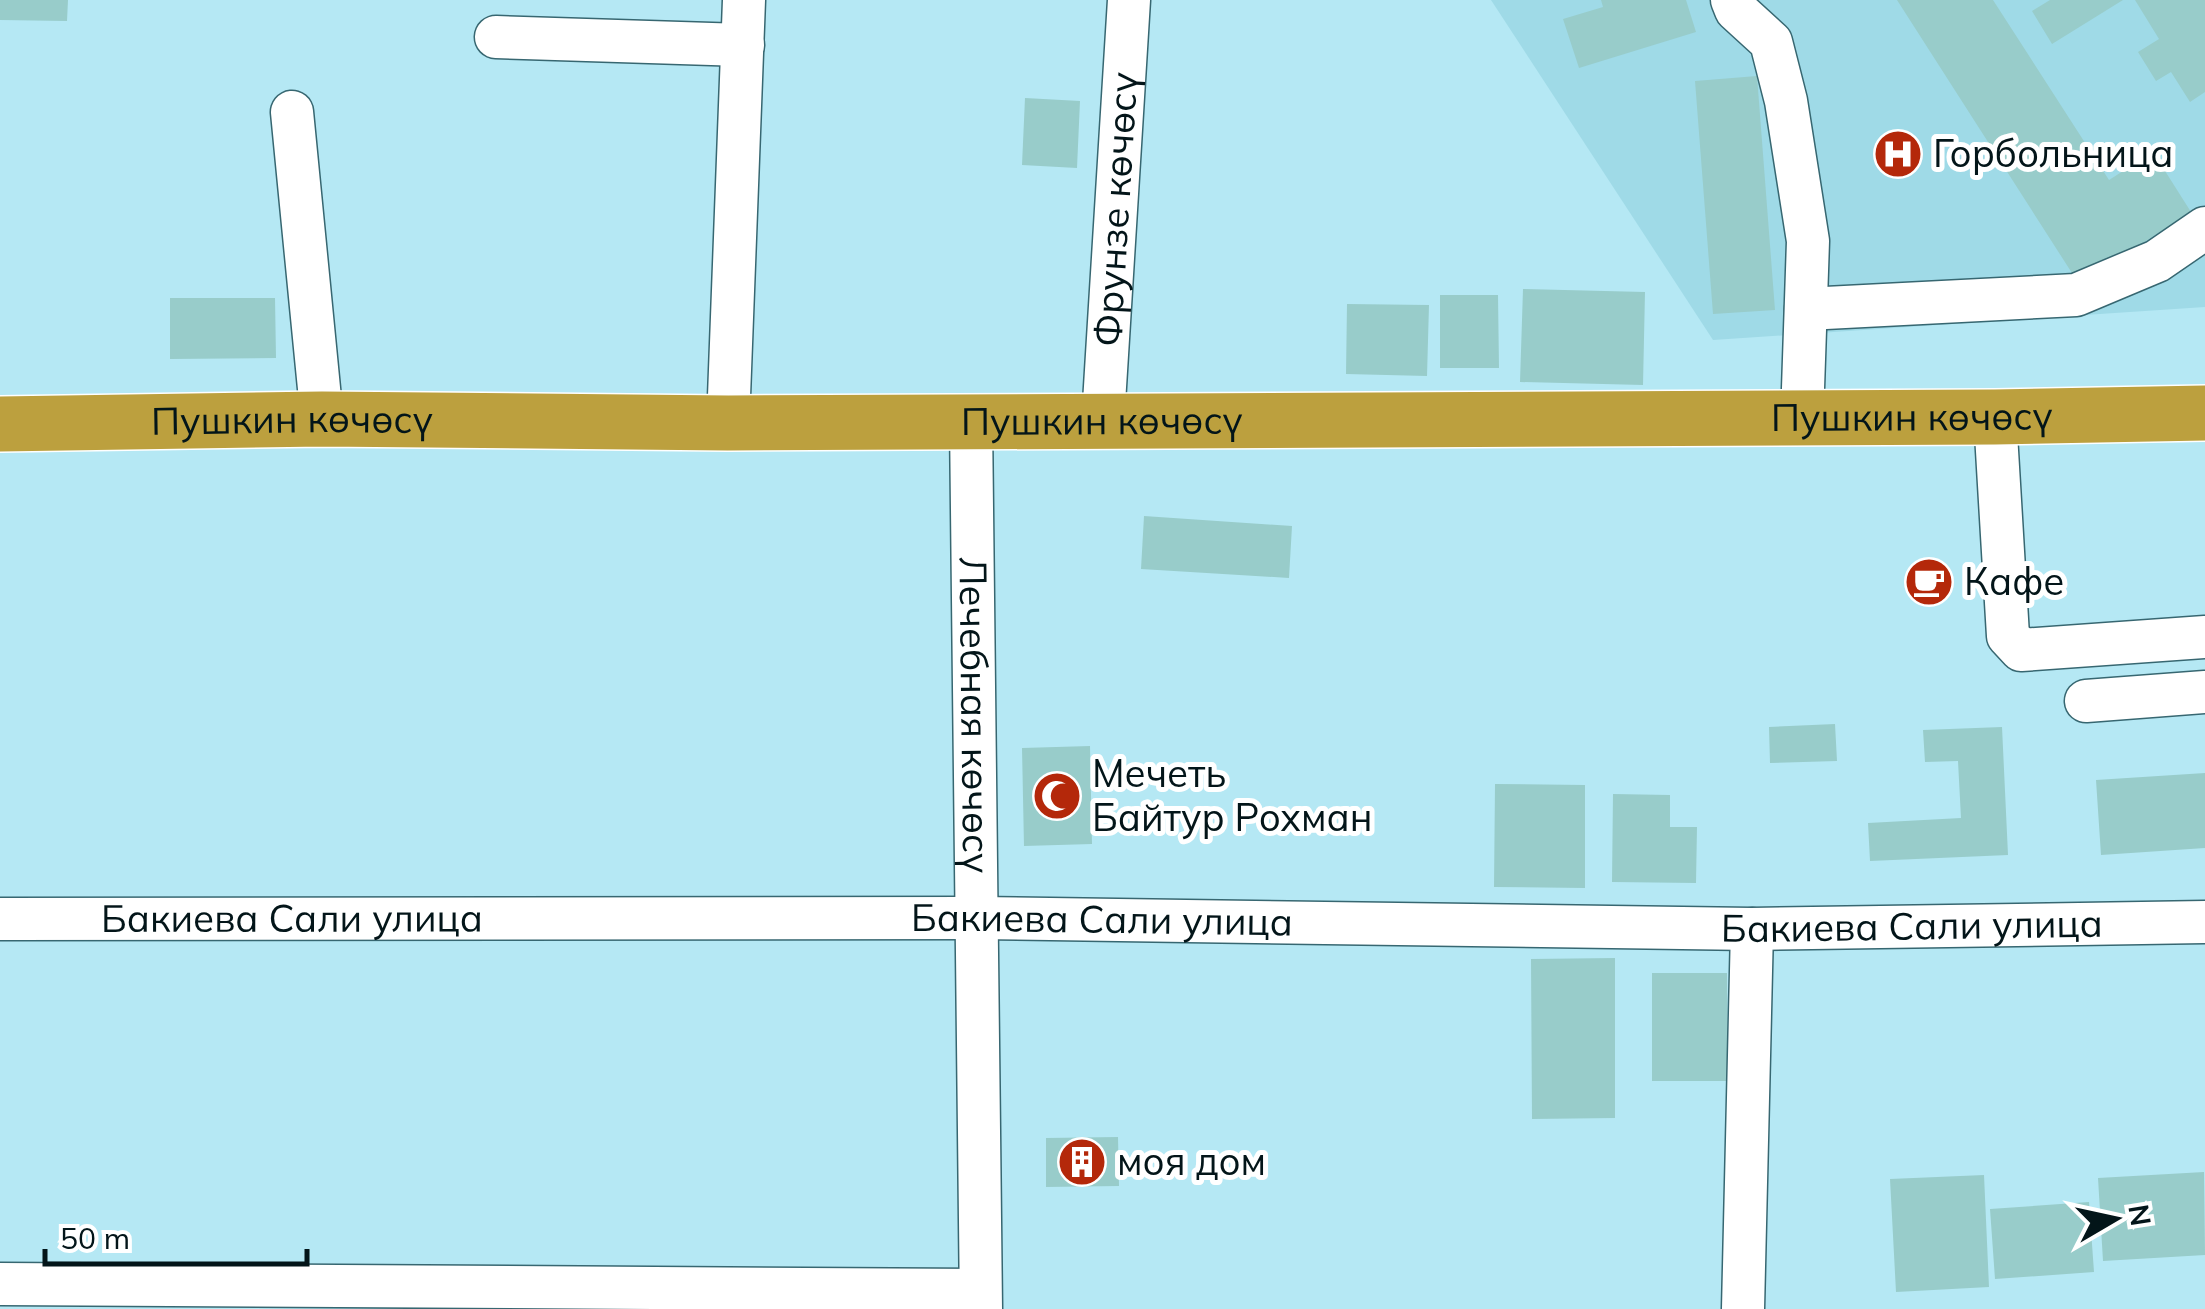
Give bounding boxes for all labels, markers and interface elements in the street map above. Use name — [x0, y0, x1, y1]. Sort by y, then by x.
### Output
street label: Фрунзе көчөсү — [1083, 71, 1147, 348]
hospital icon: Горбольница — [1872, 128, 1924, 180]
place label: Горбольница — [1933, 129, 2174, 177]
street label: Пушкин көчөсү — [1771, 391, 2053, 441]
street label: Пушкин көчөсү — [151, 394, 433, 445]
street label: Пушкин көчөсү — [961, 396, 1243, 445]
street label: Лечебная көчөсү — [950, 556, 1001, 874]
cafe icon: Кафе — [1903, 556, 1955, 608]
place label: Кафе — [1964, 557, 2064, 605]
place label: Мечеть Байтур Рохман — [1092, 749, 1373, 841]
mosque icon: Мечеть Байтур Рохман — [1031, 770, 1083, 822]
street label: Бакиева Сали улица — [911, 893, 1293, 945]
street label: Бакиева Сали улица — [101, 894, 483, 942]
street label: Бакиева Сали улица — [1721, 899, 2103, 952]
building icon: моя дом — [1056, 1136, 1108, 1188]
place label: моя дом — [1117, 1137, 1266, 1185]
north arrow — [2065, 1169, 2165, 1269]
text: N — [2121, 1202, 2159, 1228]
scale bar — [45, 1204, 308, 1266]
text: 50 m — [60, 1219, 130, 1257]

